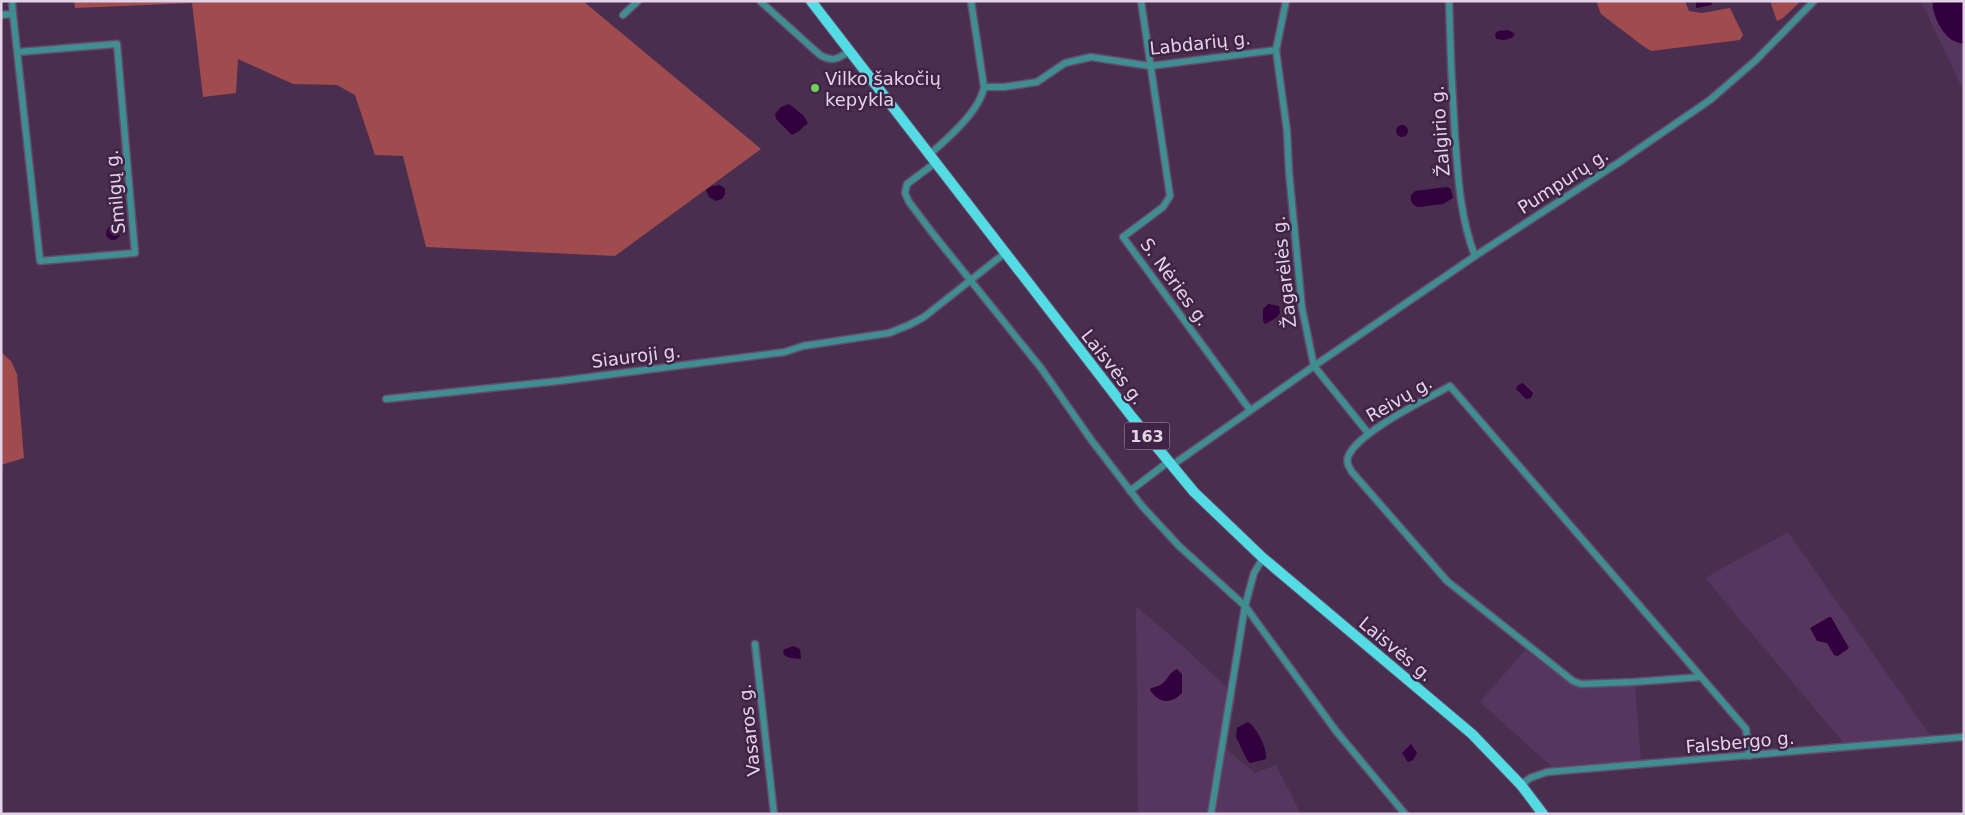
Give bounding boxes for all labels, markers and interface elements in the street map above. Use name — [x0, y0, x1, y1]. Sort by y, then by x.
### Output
street label: Labdarių g. — [1148, 27, 1252, 59]
place label: Vilko šakočių kepykla — [825, 68, 942, 110]
marker: Vilko šakočių kepykla — [809, 82, 821, 94]
street label: Žalgirio g. — [1426, 85, 1454, 177]
street label: Pumpurų g. — [1514, 144, 1612, 218]
street label: Smilgų g. — [101, 149, 129, 235]
street label: Žagarėlės g. — [1268, 215, 1300, 329]
street label: S. Nėries g. — [1136, 234, 1214, 330]
street label: Laisvės g. — [1077, 325, 1149, 409]
street label: Siauroji g. — [590, 340, 682, 372]
street label: Reivų g. — [1362, 372, 1436, 426]
road number: 163 — [1124, 422, 1170, 450]
street label: Laisvės g. — [1355, 612, 1437, 686]
street label: Vasaros g. — [734, 683, 764, 777]
street label: Falsbergo g. — [1685, 727, 1795, 757]

